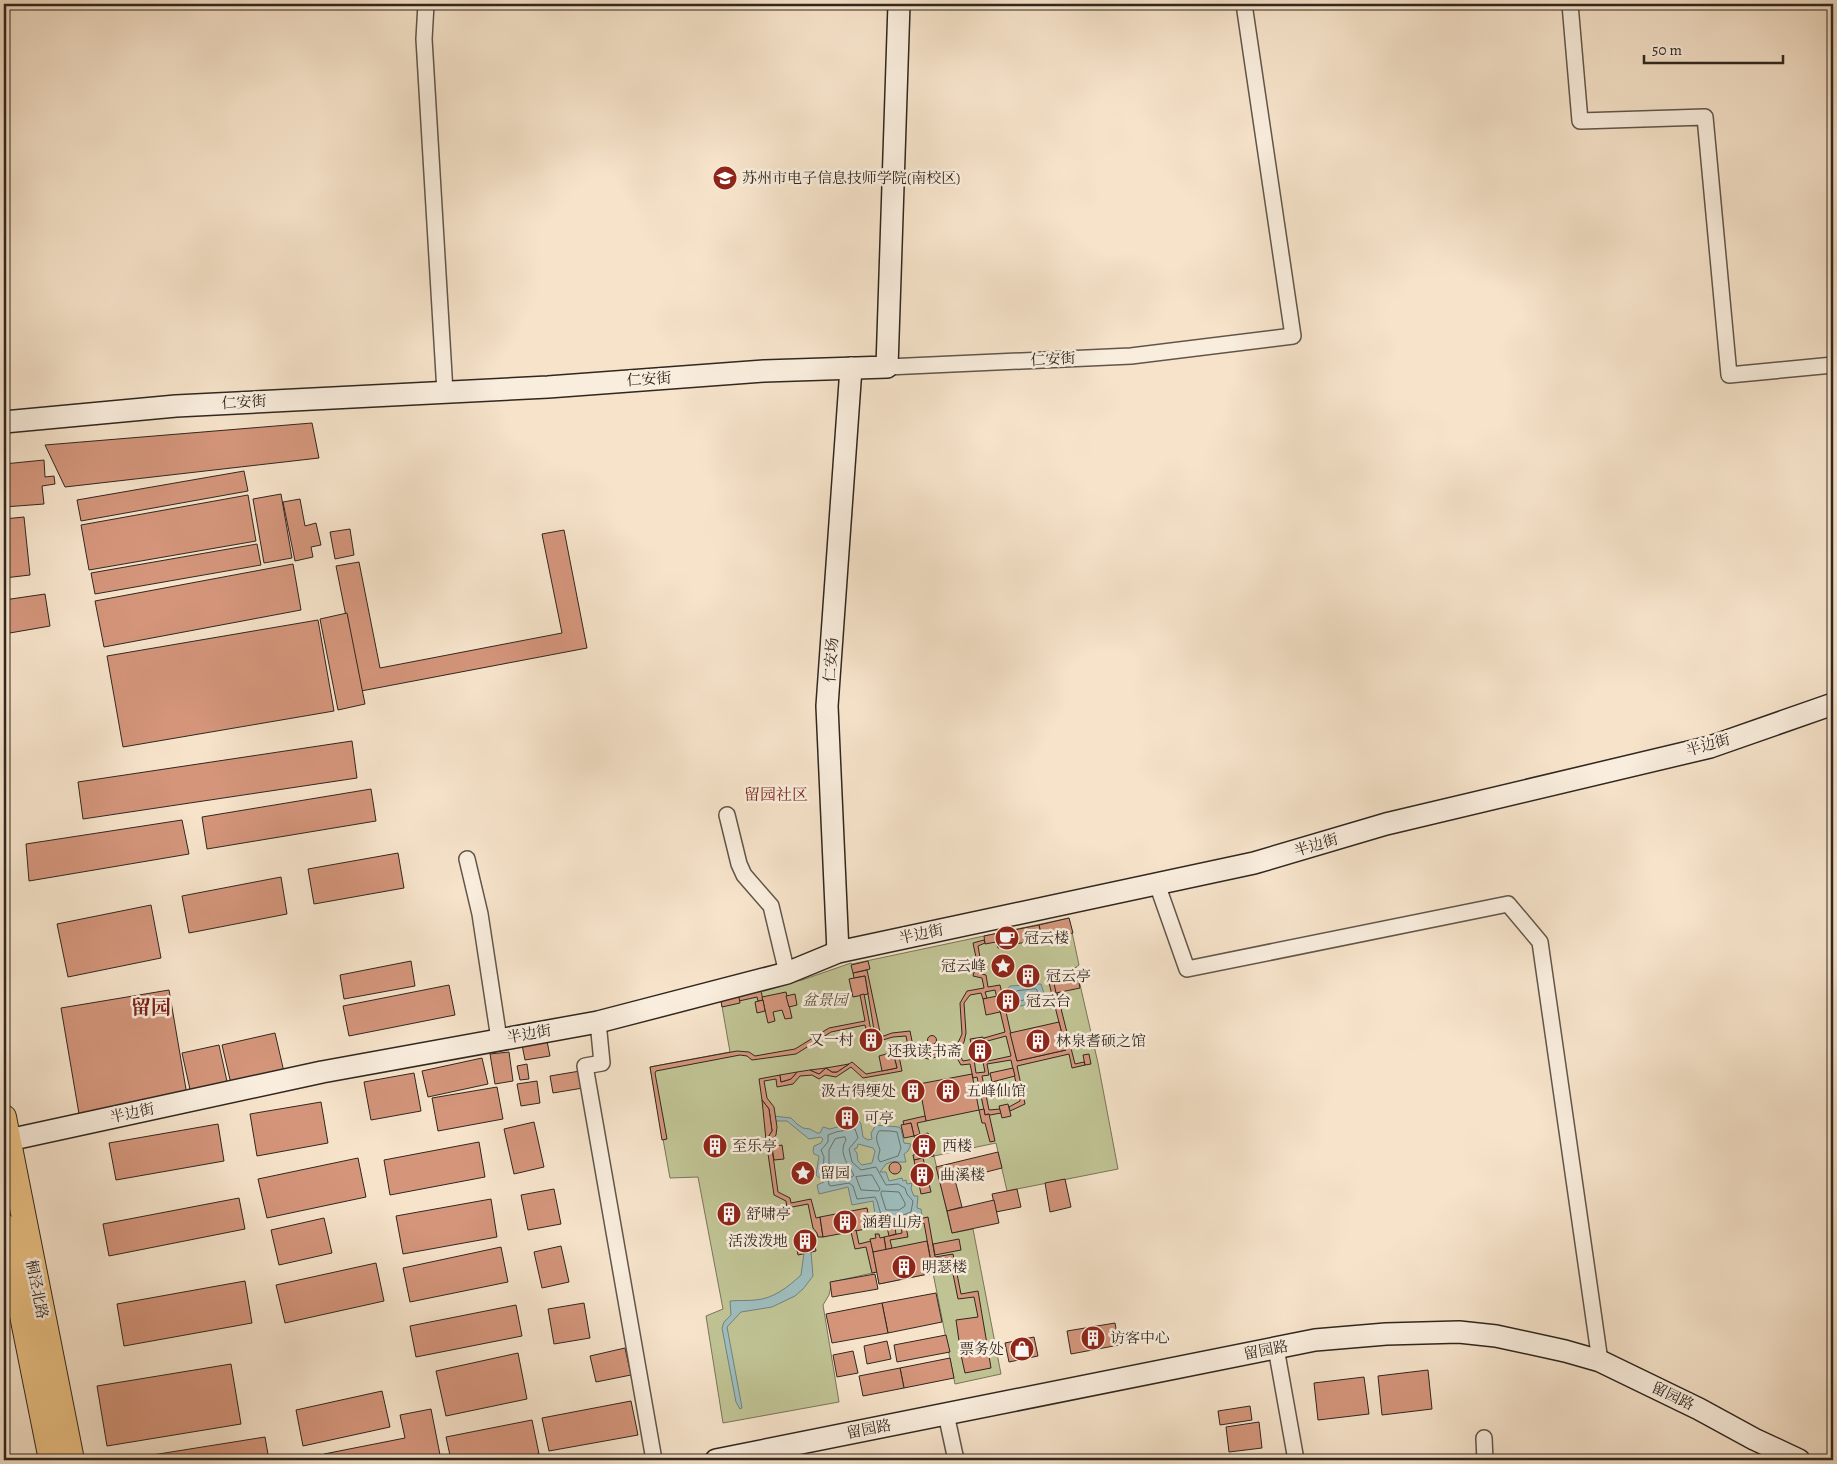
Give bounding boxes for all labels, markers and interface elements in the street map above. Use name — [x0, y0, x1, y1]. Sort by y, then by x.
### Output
scale bar — [1644, 32, 1783, 64]
text: 50 m — [1652, 40, 1682, 60]
school or university icon: 苏州市电子信息技师学院(南校区) — [712, 165, 738, 191]
place label: 苏州市电子信息技师学院(南校区) — [742, 168, 960, 188]
street label: 仁安街 — [1030, 348, 1076, 370]
street label: 仁安街 — [626, 367, 672, 391]
street label: 仁安街 — [221, 391, 267, 413]
street label: 仁安场 — [819, 637, 843, 683]
street label: 半边街 — [1684, 729, 1732, 761]
district label: 留园社区 — [744, 784, 808, 806]
street label: 半边街 — [1292, 829, 1340, 861]
street label: 半边街 — [897, 920, 945, 948]
cafe icon: 冠云楼 — [994, 925, 1020, 951]
place label: 冠云楼 — [1024, 928, 1069, 948]
place icon: 冠云峰 — [990, 953, 1016, 979]
place label: 冠云峰 — [941, 956, 986, 976]
building icon: 冠云亭 — [1015, 963, 1041, 989]
place label: 冠云亭 — [1046, 966, 1091, 986]
building icon: 冠云台 — [995, 988, 1021, 1014]
park label: 盆景园 — [802, 990, 849, 1010]
place label: 冠云台 — [1026, 991, 1071, 1011]
district label: 留园 — [131, 994, 171, 1021]
street label: 半边街 — [505, 1020, 553, 1048]
building icon: 又一村 — [858, 1027, 884, 1053]
building icon: 林泉耆硕之馆 — [1025, 1028, 1051, 1054]
place label: 又一村 — [809, 1030, 854, 1050]
place label: 林泉耆硕之馆 — [1056, 1031, 1146, 1051]
building icon: 还我读书斋 — [967, 1038, 993, 1064]
place label: 还我读书斋 — [887, 1041, 962, 1061]
building icon: 汲古得绠处 — [900, 1078, 926, 1104]
building icon: 五峰仙馆 — [935, 1078, 961, 1104]
place label: 汲古得绠处 — [821, 1081, 896, 1101]
place label: 五峰仙馆 — [966, 1081, 1026, 1101]
street label: 半边街 — [108, 1099, 156, 1127]
building icon: 可亭 — [834, 1105, 860, 1131]
place label: 可亭 — [864, 1108, 894, 1128]
building icon: 至乐亭 — [702, 1133, 728, 1159]
building icon: 西楼 — [911, 1133, 937, 1159]
place label: 至乐亭 — [732, 1136, 777, 1156]
place label: 西楼 — [942, 1136, 972, 1156]
place icon: 留园 — [790, 1160, 816, 1186]
building icon: 曲溪楼 — [909, 1162, 935, 1188]
place label: 留园 — [820, 1163, 850, 1183]
place label: 曲溪楼 — [940, 1165, 985, 1185]
building icon: 舒啸亭 — [716, 1201, 742, 1227]
place label: 舒啸亭 — [746, 1204, 791, 1224]
building icon: 涵碧山房 — [832, 1209, 858, 1235]
place label: 涵碧山房 — [862, 1212, 922, 1232]
building icon: 活泼泼地 — [792, 1228, 818, 1254]
place label: 活泼泼地 — [728, 1231, 788, 1251]
building icon: 明瑟楼 — [891, 1254, 917, 1280]
place label: 明瑟楼 — [922, 1257, 967, 1277]
street label: 桐泾北路 — [21, 1258, 53, 1320]
building icon: 访客中心 — [1080, 1325, 1106, 1351]
place label: 访客中心 — [1110, 1328, 1170, 1348]
shop icon: 票务处 — [1009, 1336, 1035, 1362]
street label: 留园路 — [1242, 1336, 1290, 1364]
place label: 票务处 — [959, 1339, 1004, 1359]
street label: 留园路 — [1648, 1377, 1698, 1415]
street label: 留园路 — [845, 1415, 893, 1443]

